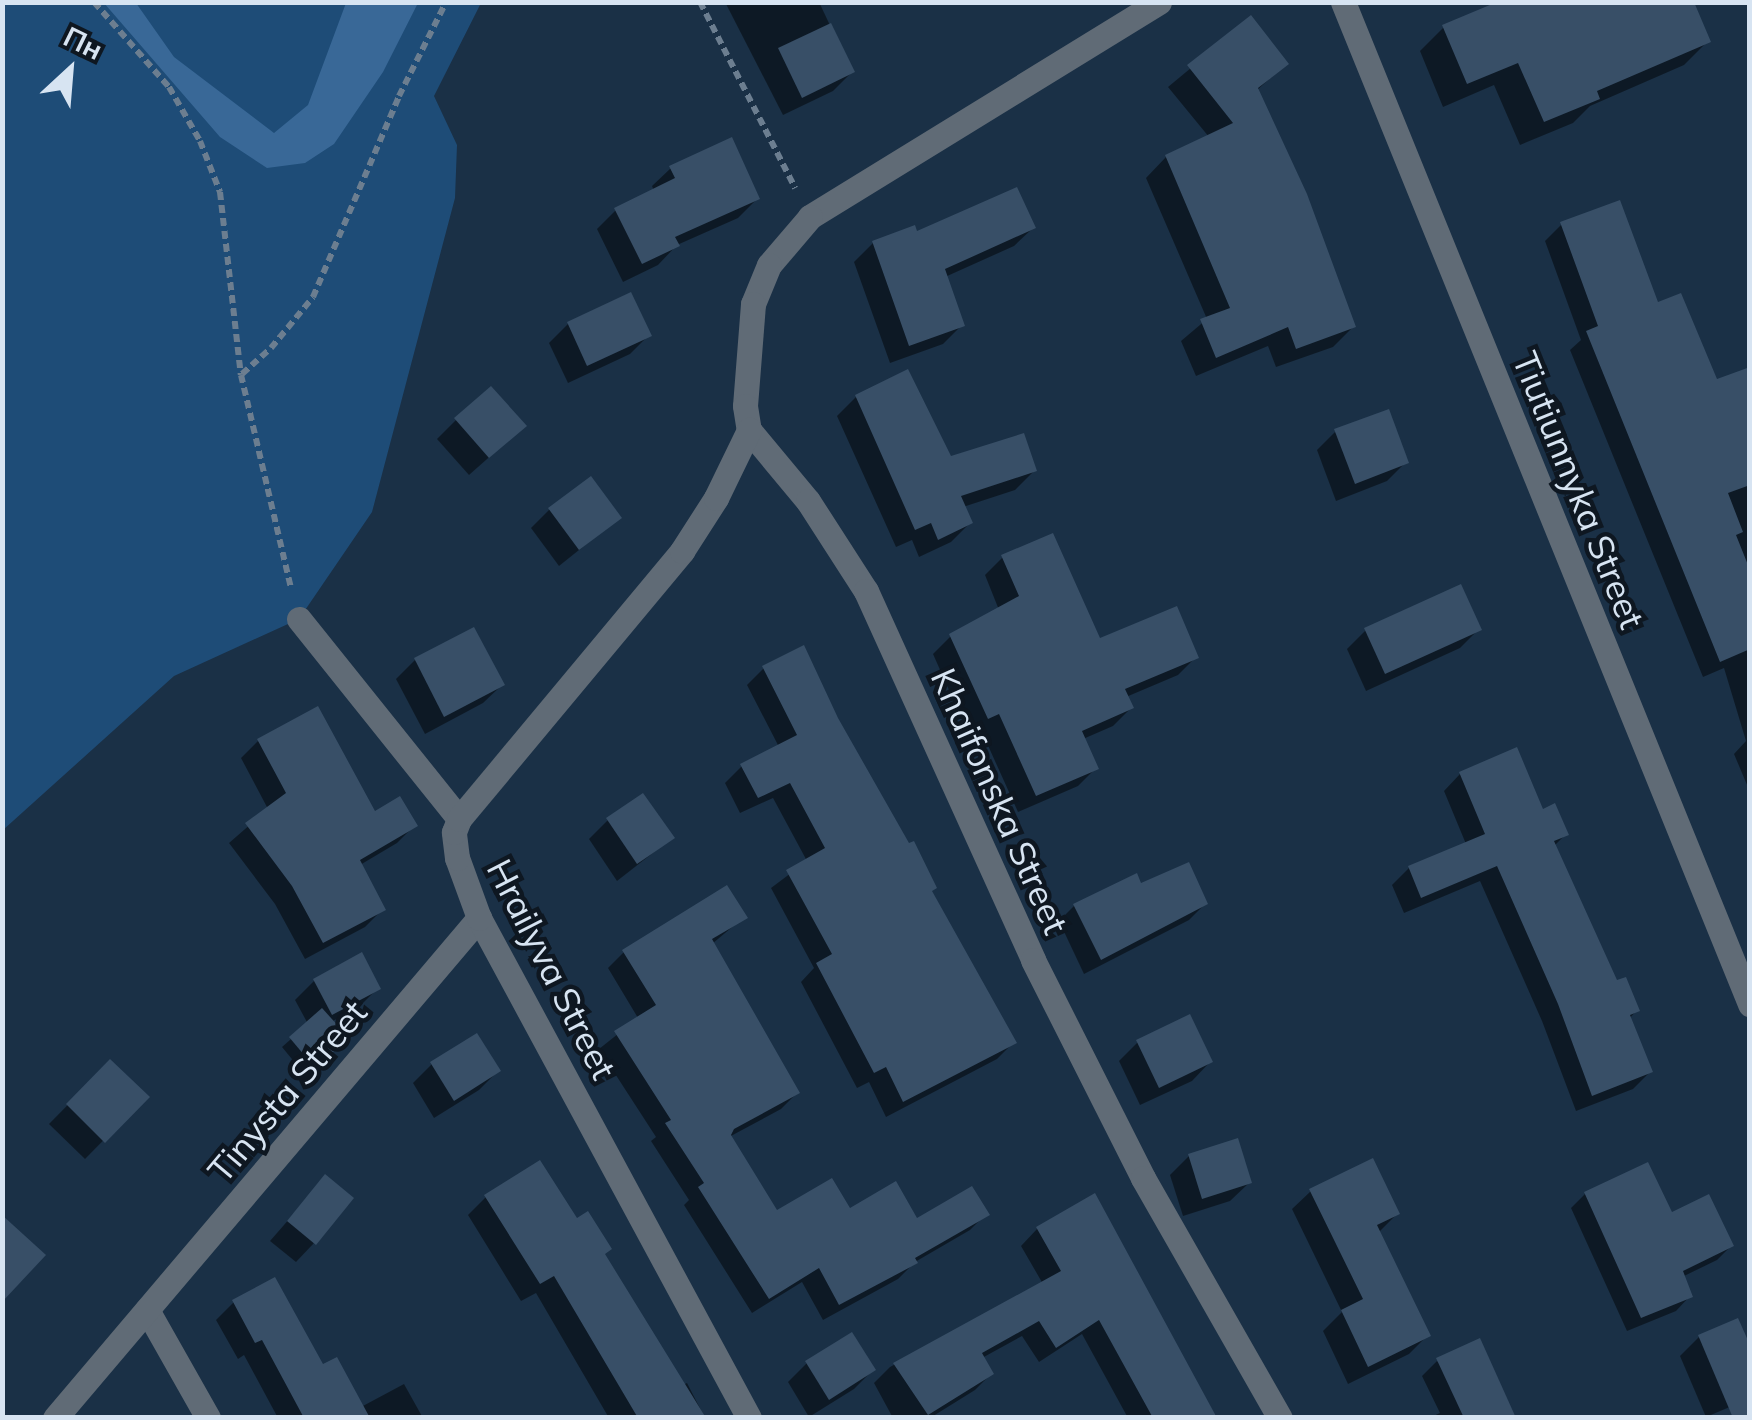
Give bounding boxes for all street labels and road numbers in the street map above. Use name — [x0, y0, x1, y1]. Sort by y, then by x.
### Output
street label: Tiutiunnyka Street — [1504, 346, 1654, 634]
street label: Khaifonska Street — [923, 662, 1077, 940]
street label: Hrailyva Street — [479, 852, 625, 1086]
street label: Tinysta Street — [199, 992, 375, 1190]

